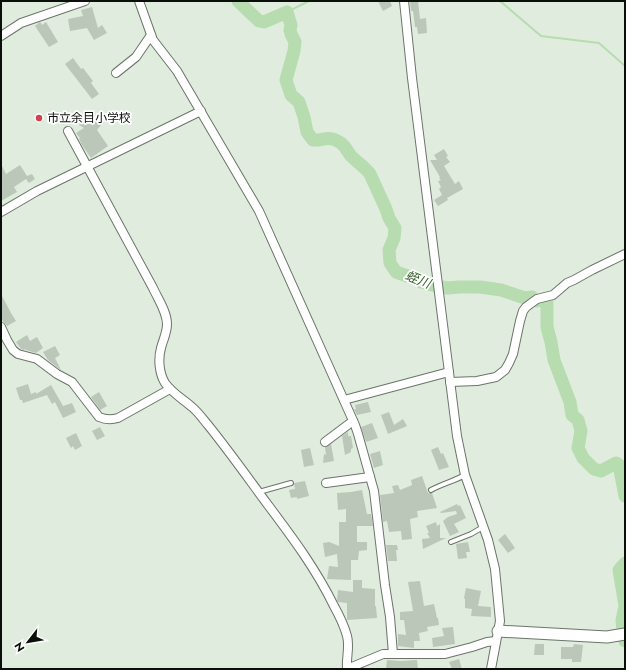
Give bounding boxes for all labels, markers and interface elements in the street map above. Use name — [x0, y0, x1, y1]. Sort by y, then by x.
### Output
place label: 市立余目小学校 — [47, 109, 131, 127]
marker: 市立余目小学校 — [34, 113, 44, 123]
water label: 蛭川 — [402, 266, 435, 294]
north arrow — [8, 622, 48, 662]
text: N — [10, 639, 29, 655]

